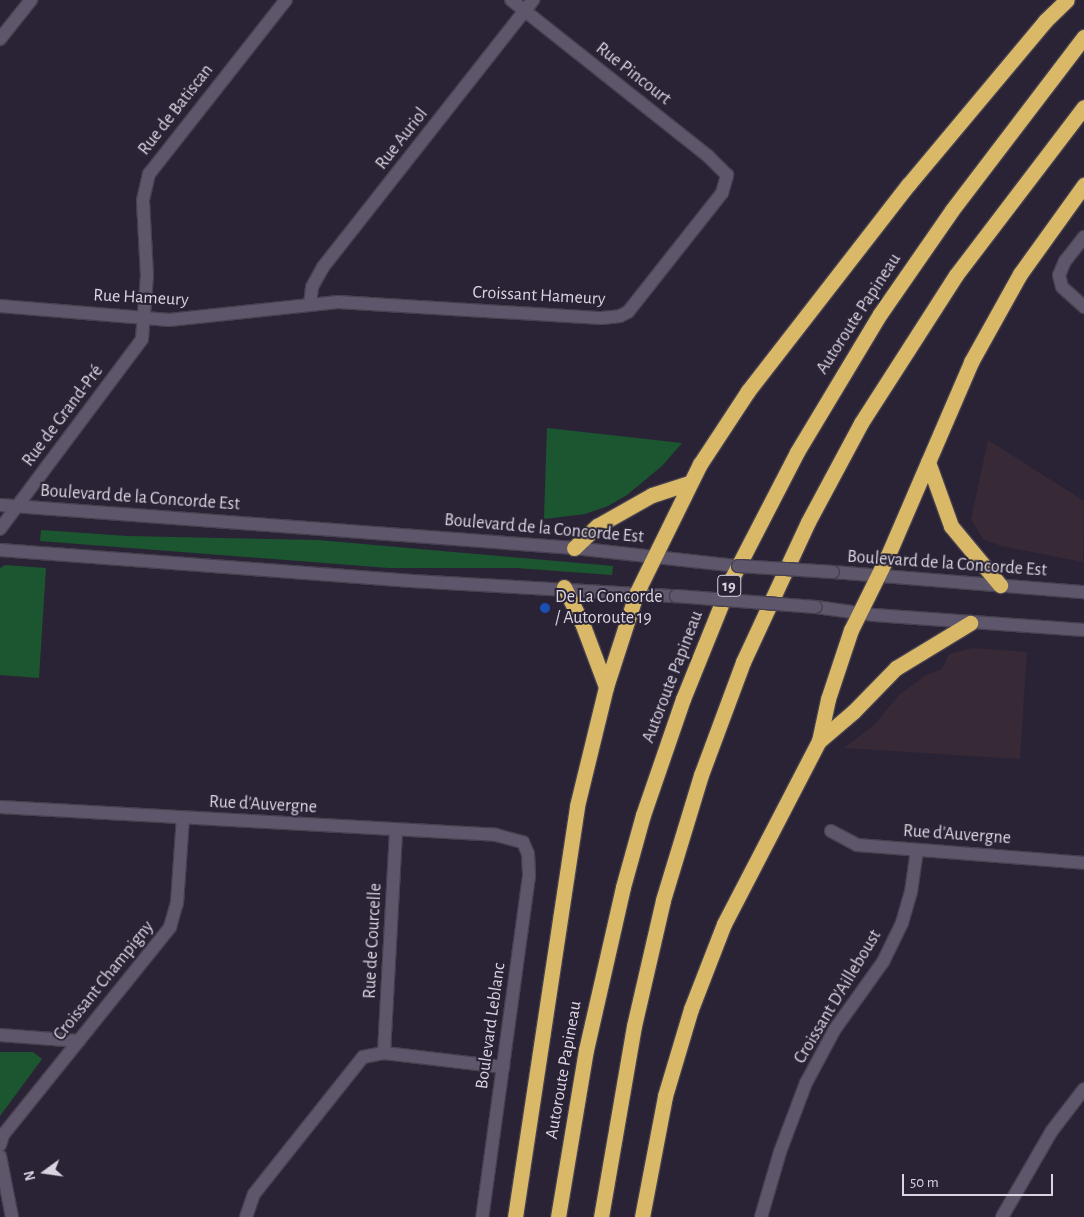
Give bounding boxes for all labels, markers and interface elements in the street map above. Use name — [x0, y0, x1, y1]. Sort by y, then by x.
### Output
street label: Rue Pincourt — [591, 38, 675, 110]
street label: Rue de Batiscan — [134, 60, 218, 160]
street label: Rue Auriol — [371, 104, 433, 174]
street label: Autoroute Papineau — [812, 250, 906, 378]
street label: Croissant Hameury — [472, 282, 606, 310]
street label: Rue Hameury — [93, 285, 189, 311]
street label: Rue de Grand-Pré — [18, 361, 108, 471]
street label: Boulevard de la Concorde Est — [39, 480, 241, 516]
street label: Boulevard de la Concorde Est — [443, 510, 645, 548]
street label: Boulevard de la Concorde Est — [846, 546, 1048, 582]
road number: 19 — [716, 572, 742, 600]
place label: De La Concorde / Autoroute 19 — [555, 587, 663, 630]
marker: De La Concorde / Autoroute 19 — [539, 602, 551, 614]
street label: Autoroute Papineau — [638, 608, 708, 746]
street label: Rue d'Auvergne — [208, 791, 318, 819]
street label: Rue d'Auvergne — [902, 820, 1012, 850]
street label: Rue de Courcelle — [359, 883, 387, 999]
street label: Croissant Champigny — [49, 917, 159, 1045]
street label: Croissant D'Ailleboust — [790, 926, 886, 1068]
street label: Boulevard Leblanc — [471, 961, 511, 1091]
street label: Autoroute Papineau — [541, 999, 587, 1141]
north arrow — [20, 1147, 70, 1197]
scale bar — [904, 1164, 1055, 1196]
text: N — [22, 1169, 38, 1182]
text: 50 m — [910, 1175, 939, 1190]

